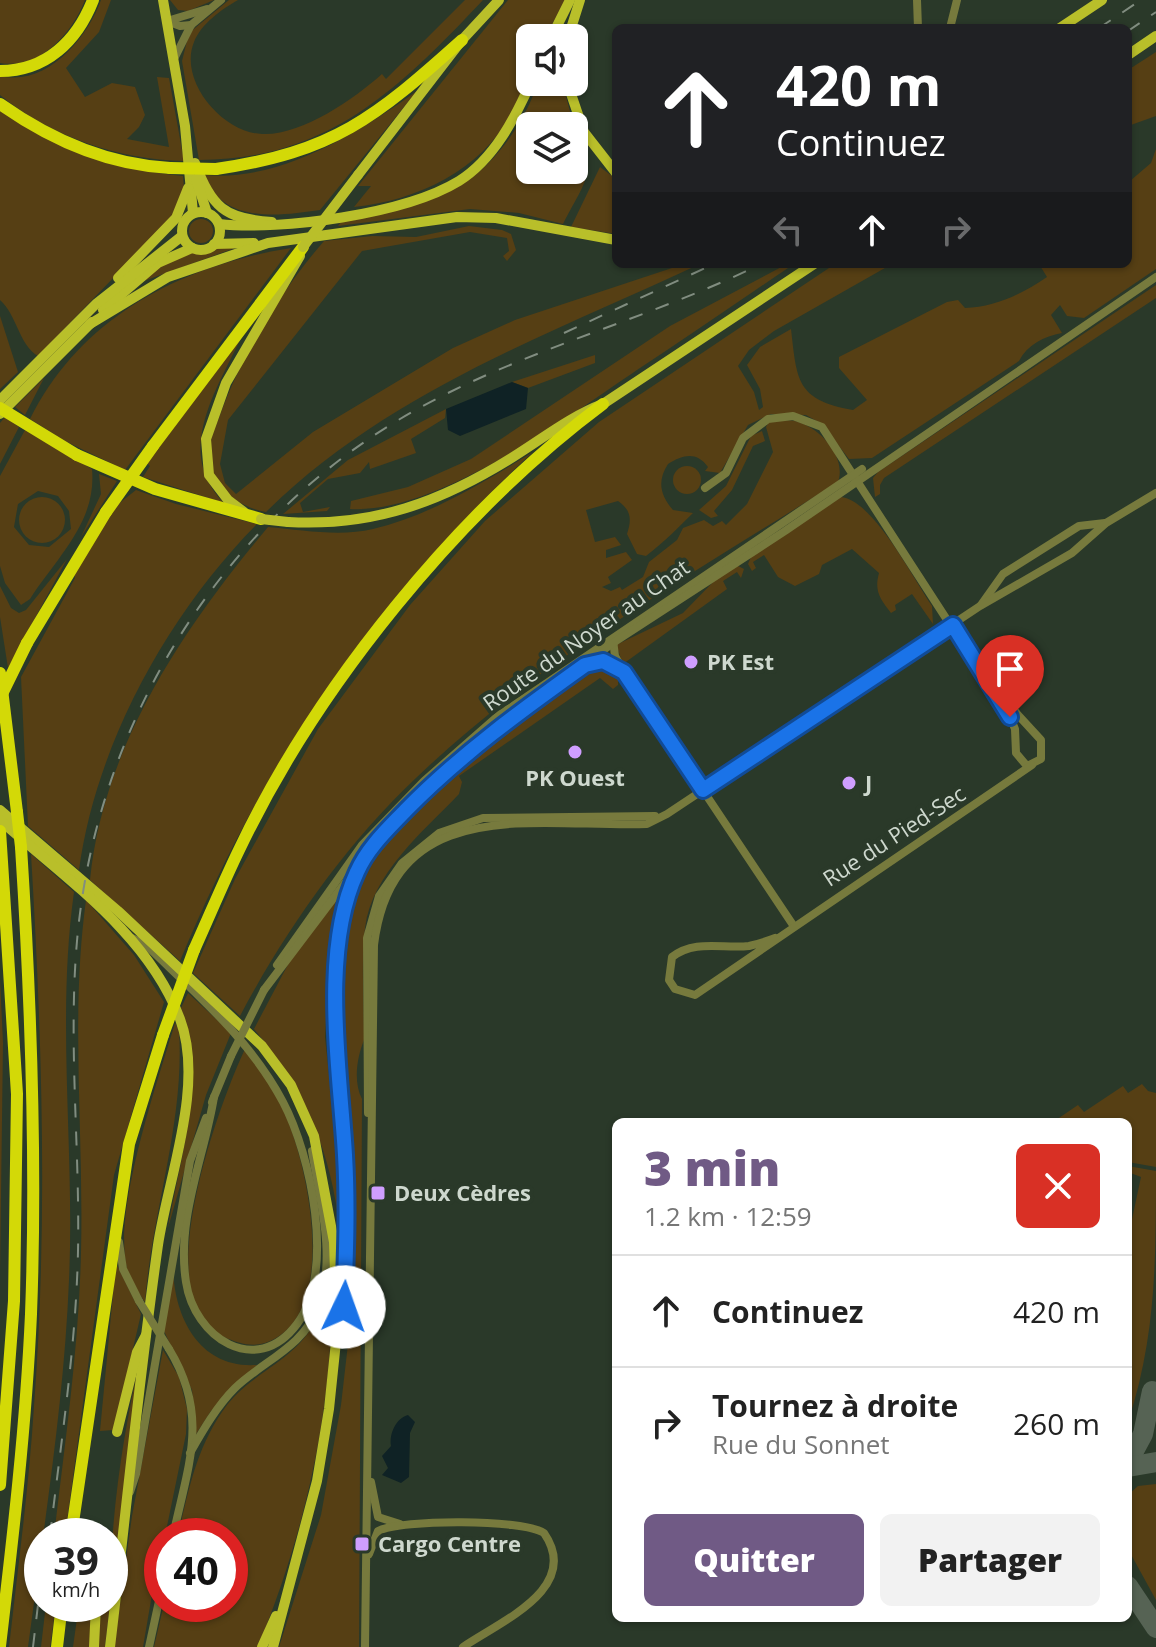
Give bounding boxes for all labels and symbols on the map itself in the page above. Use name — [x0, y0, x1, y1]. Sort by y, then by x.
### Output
street label: Route du Noyer au Chat — [476, 551, 695, 717]
pin — [976, 635, 1044, 717]
place label: PK Est — [707, 646, 774, 676]
marker: PK Est — [682, 653, 700, 671]
marker: PK Ouest — [566, 743, 584, 761]
place label: PK Ouest — [525, 762, 625, 792]
place label: J — [863, 767, 872, 797]
marker: J — [840, 774, 858, 792]
street label: Rue du Pied-Sec — [816, 778, 971, 893]
place label: Deux Cèdres — [394, 1177, 531, 1207]
marker: Deux Cèdres — [369, 1184, 387, 1202]
position arrow — [302, 1265, 386, 1349]
speed limit sign: 40 — [144, 1518, 248, 1622]
place label: Cargo Centre — [378, 1528, 521, 1558]
marker: Cargo Centre — [353, 1535, 371, 1553]

